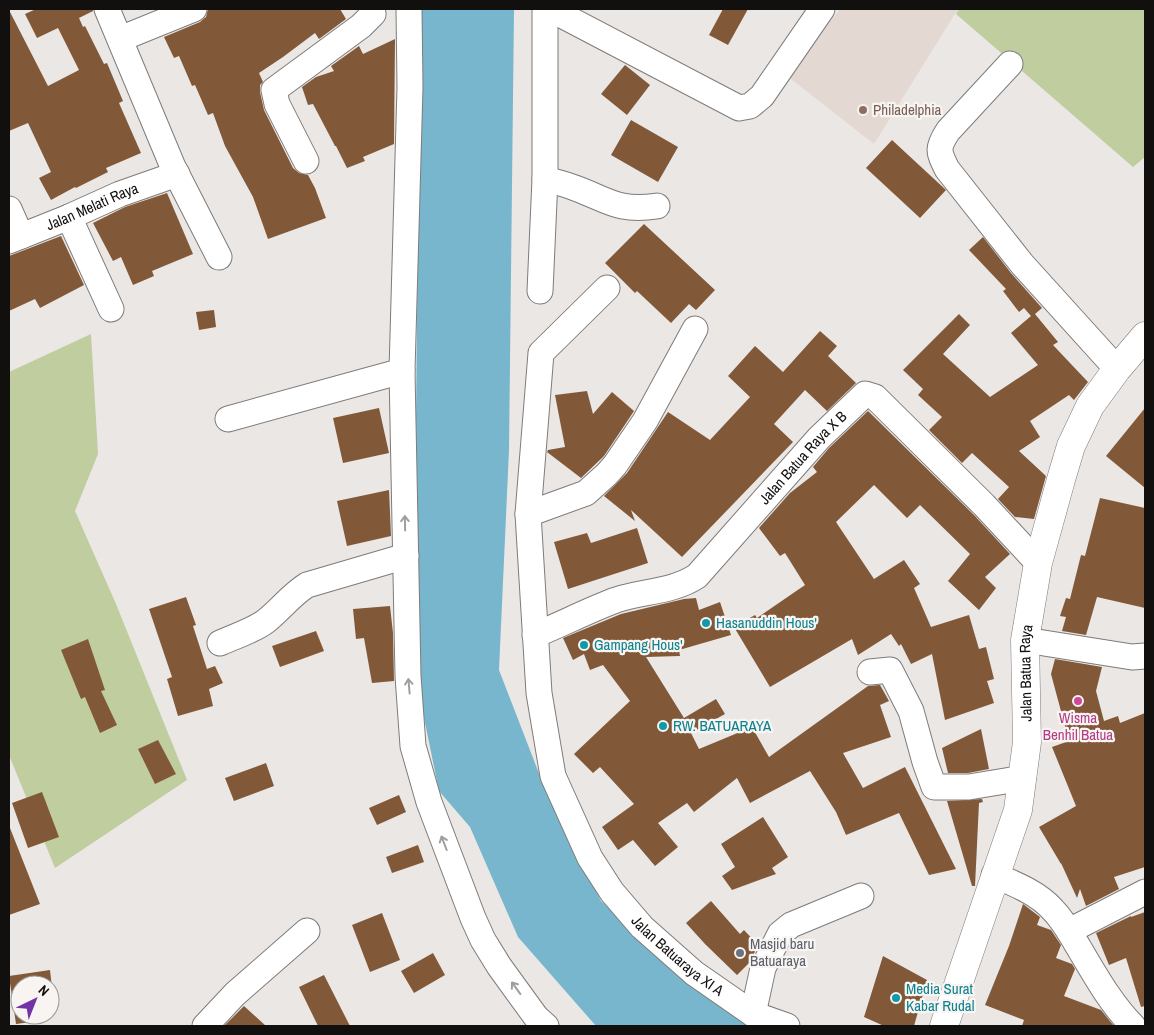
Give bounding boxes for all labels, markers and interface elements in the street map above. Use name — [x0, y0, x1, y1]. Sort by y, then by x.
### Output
place label: Philadelphia — [873, 99, 942, 120]
marker: Philadelphia — [857, 104, 869, 116]
street label: Jalan Melati Raya — [43, 177, 141, 235]
street label: Jalan Batua Raya X B — [754, 406, 851, 509]
one-way arrow — [401, 515, 410, 531]
place label: Hasanuddin Hous' — [716, 612, 817, 633]
marker: Hasanuddin Hous' — [700, 617, 712, 629]
street label: Jalan Batua Raya — [1014, 623, 1037, 722]
place label: Gampang Hous' — [594, 634, 683, 655]
marker: Gampang Hous' — [578, 639, 590, 651]
one-way arrow — [404, 678, 413, 694]
marker: Wisma Benhil Batua — [1072, 695, 1084, 707]
place label: Wisma Benhil Batua — [1043, 707, 1113, 745]
place label: RW. BATUARAYA — [673, 715, 772, 736]
marker: RW. BATUARAYA — [657, 720, 669, 732]
one-way arrow — [439, 836, 448, 851]
street label: Jalan Batuaraya XI A — [627, 911, 729, 1001]
place label: Masjid baru Batuaraya — [750, 933, 814, 971]
marker: Masjid baru Batuaraya — [734, 947, 746, 959]
north arrow — [10, 975, 60, 1025]
place label: Media Surat Kabar Rudal — [906, 978, 974, 1016]
text: N — [35, 981, 53, 1000]
one-way arrow — [510, 982, 521, 995]
marker: Media Surat Kabar Rudal — [890, 992, 902, 1004]

